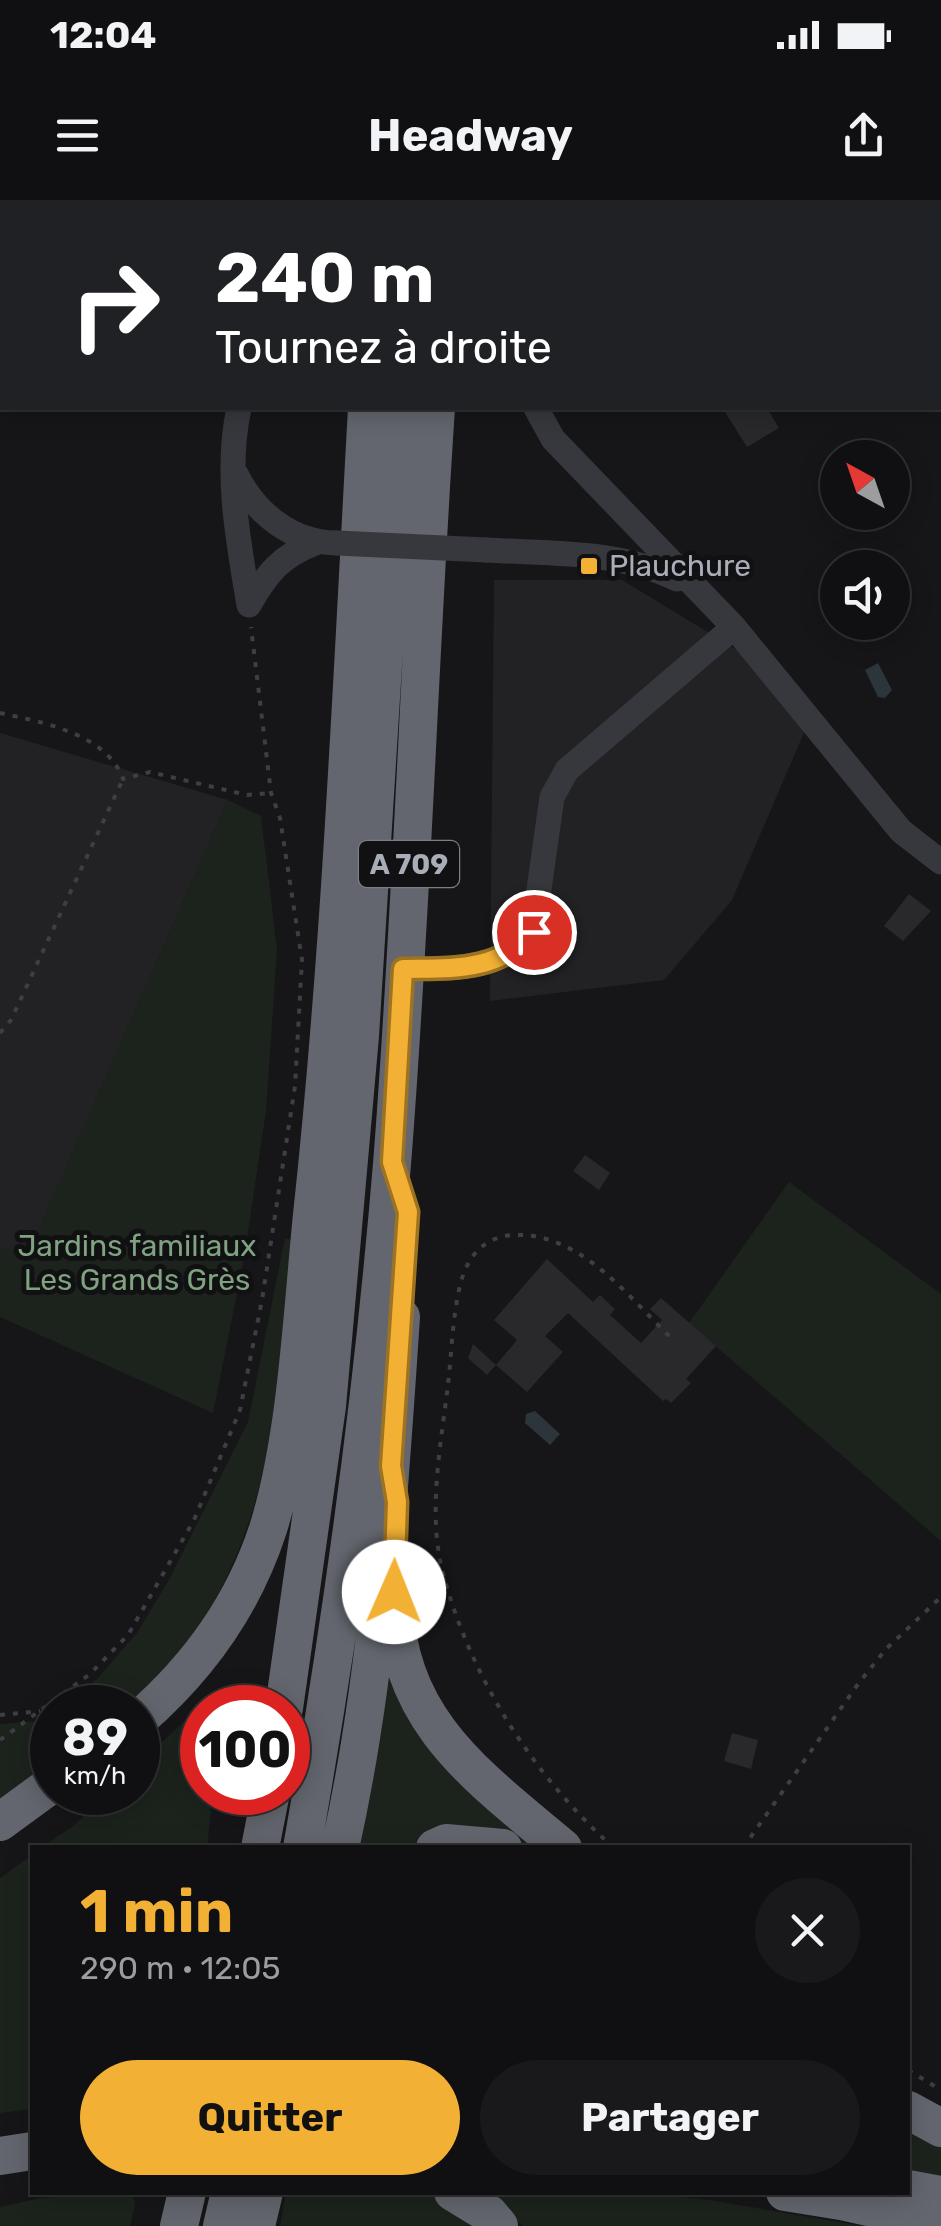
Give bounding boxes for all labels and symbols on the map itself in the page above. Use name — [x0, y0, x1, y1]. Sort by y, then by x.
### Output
north arrow — [820, 440, 910, 530]
place label: Plauchure — [609, 548, 751, 584]
marker: Plauchure — [578, 555, 600, 577]
road number: A 709 — [359, 841, 459, 887]
pin — [492, 890, 577, 975]
park label: Jardins familiaux Les Grands Grès — [17, 1228, 257, 1298]
position arrow — [342, 1540, 446, 1644]
speed limit sign: 100 — [180, 1685, 310, 1815]

